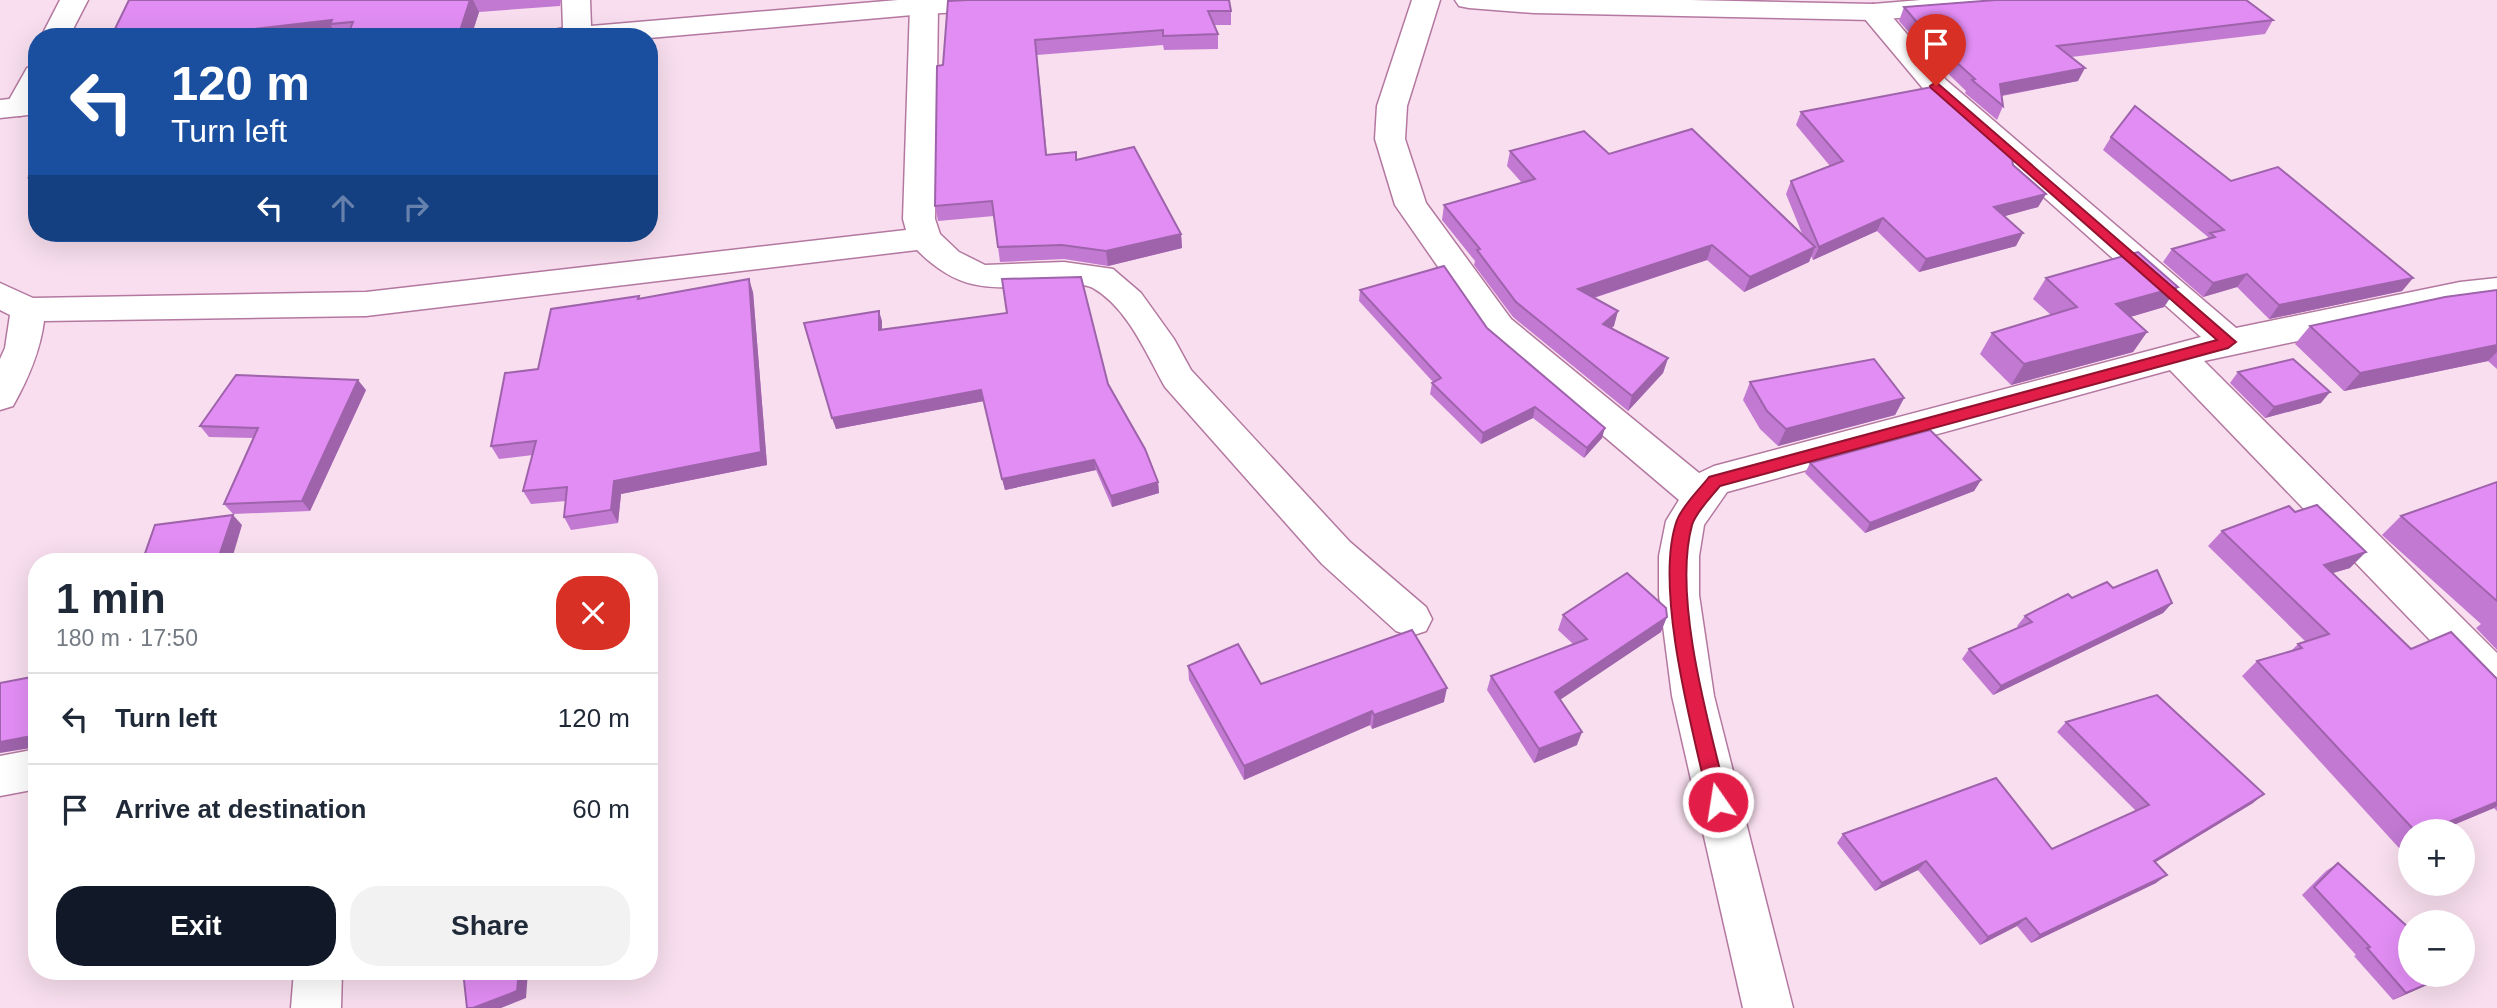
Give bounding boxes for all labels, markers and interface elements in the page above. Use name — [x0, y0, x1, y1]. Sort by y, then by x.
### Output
pin — [1906, 14, 1966, 86]
icon: arrive — [1917, 25, 1955, 63]
icon: left — [56, 56, 147, 147]
text: 120 m — [171, 56, 310, 110]
text: Turn left — [171, 113, 287, 149]
icon: left — [251, 189, 289, 227]
icon: ahead — [324, 189, 362, 227]
icon: right — [397, 189, 435, 227]
text: 1 min — [56, 575, 166, 622]
button: close — [556, 576, 630, 650]
text: 180 m · 17:50 — [56, 625, 198, 651]
icon: left — [56, 700, 94, 738]
text: Turn left — [115, 703, 217, 733]
text: 120 m — [558, 703, 630, 733]
position arrow — [1681, 765, 1755, 839]
icon: arrive — [56, 791, 94, 829]
text: Arrive at destination — [115, 794, 366, 824]
text: 60 m — [572, 794, 630, 824]
map controls — [2398, 819, 2475, 987]
button: + — [2398, 819, 2475, 896]
button: Exit — [56, 886, 336, 966]
button: Share — [350, 886, 630, 966]
button: − — [2398, 910, 2475, 987]

